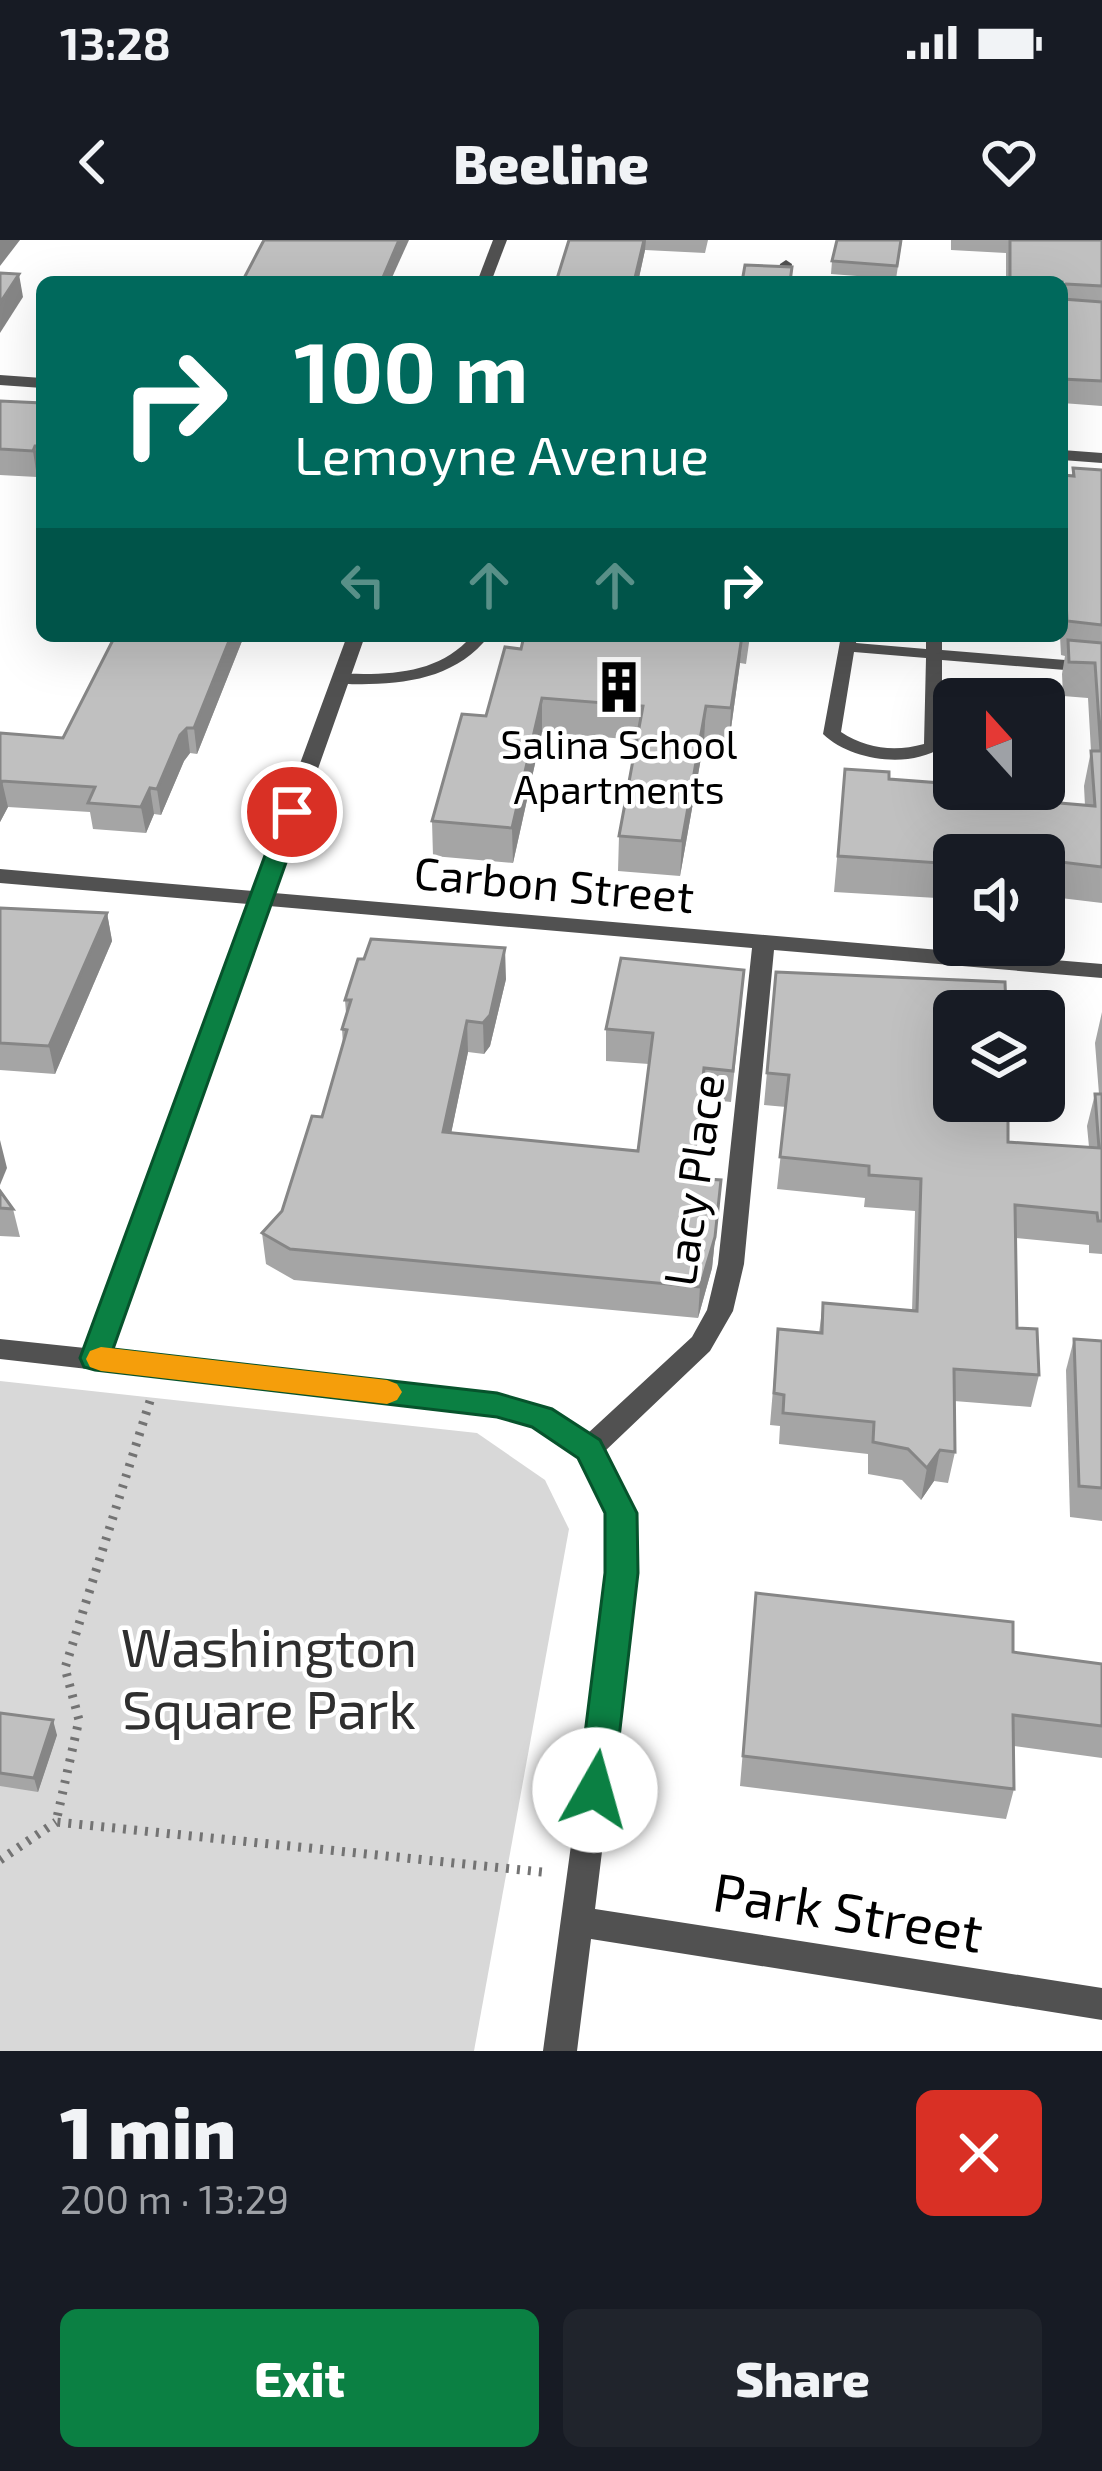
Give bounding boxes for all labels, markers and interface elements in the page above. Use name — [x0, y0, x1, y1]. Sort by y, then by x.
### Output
text: 13:28 — [60, 15, 171, 69]
icon: back — [60, 129, 126, 195]
icon: heart — [976, 129, 1042, 195]
text: Beeline — [453, 130, 649, 195]
text: 100 m — [294, 319, 528, 420]
icon: right — [96, 324, 252, 480]
text: Lemoyne Avenue — [294, 421, 709, 486]
icon: left — [330, 552, 396, 618]
icon: ahead — [456, 552, 522, 618]
icon: ahead — [582, 552, 648, 618]
icon: right — [708, 552, 774, 618]
building icon: Salina School Apartments — [590, 658, 648, 716]
north arrow — [933, 678, 1065, 810]
map controls — [933, 678, 1065, 1122]
place label: Salina School Apartments — [501, 720, 738, 812]
pin — [241, 761, 343, 863]
icon: arrive — [259, 779, 325, 845]
button: sound — [933, 834, 1065, 966]
street label: Carbon Street — [412, 844, 696, 922]
button: layers — [933, 990, 1065, 1122]
street label: Lacy Place — [650, 1070, 734, 1289]
park label: Washington Square Park — [121, 1613, 417, 1740]
position arrow — [532, 1727, 658, 1853]
street label: Park Street — [709, 1857, 988, 1964]
text: 1 min — [60, 2087, 236, 2173]
button: close — [916, 2090, 1042, 2216]
text: 200 m · 13:29 — [60, 2175, 289, 2222]
button: Exit — [60, 2309, 539, 2447]
button: Share — [563, 2309, 1042, 2447]

